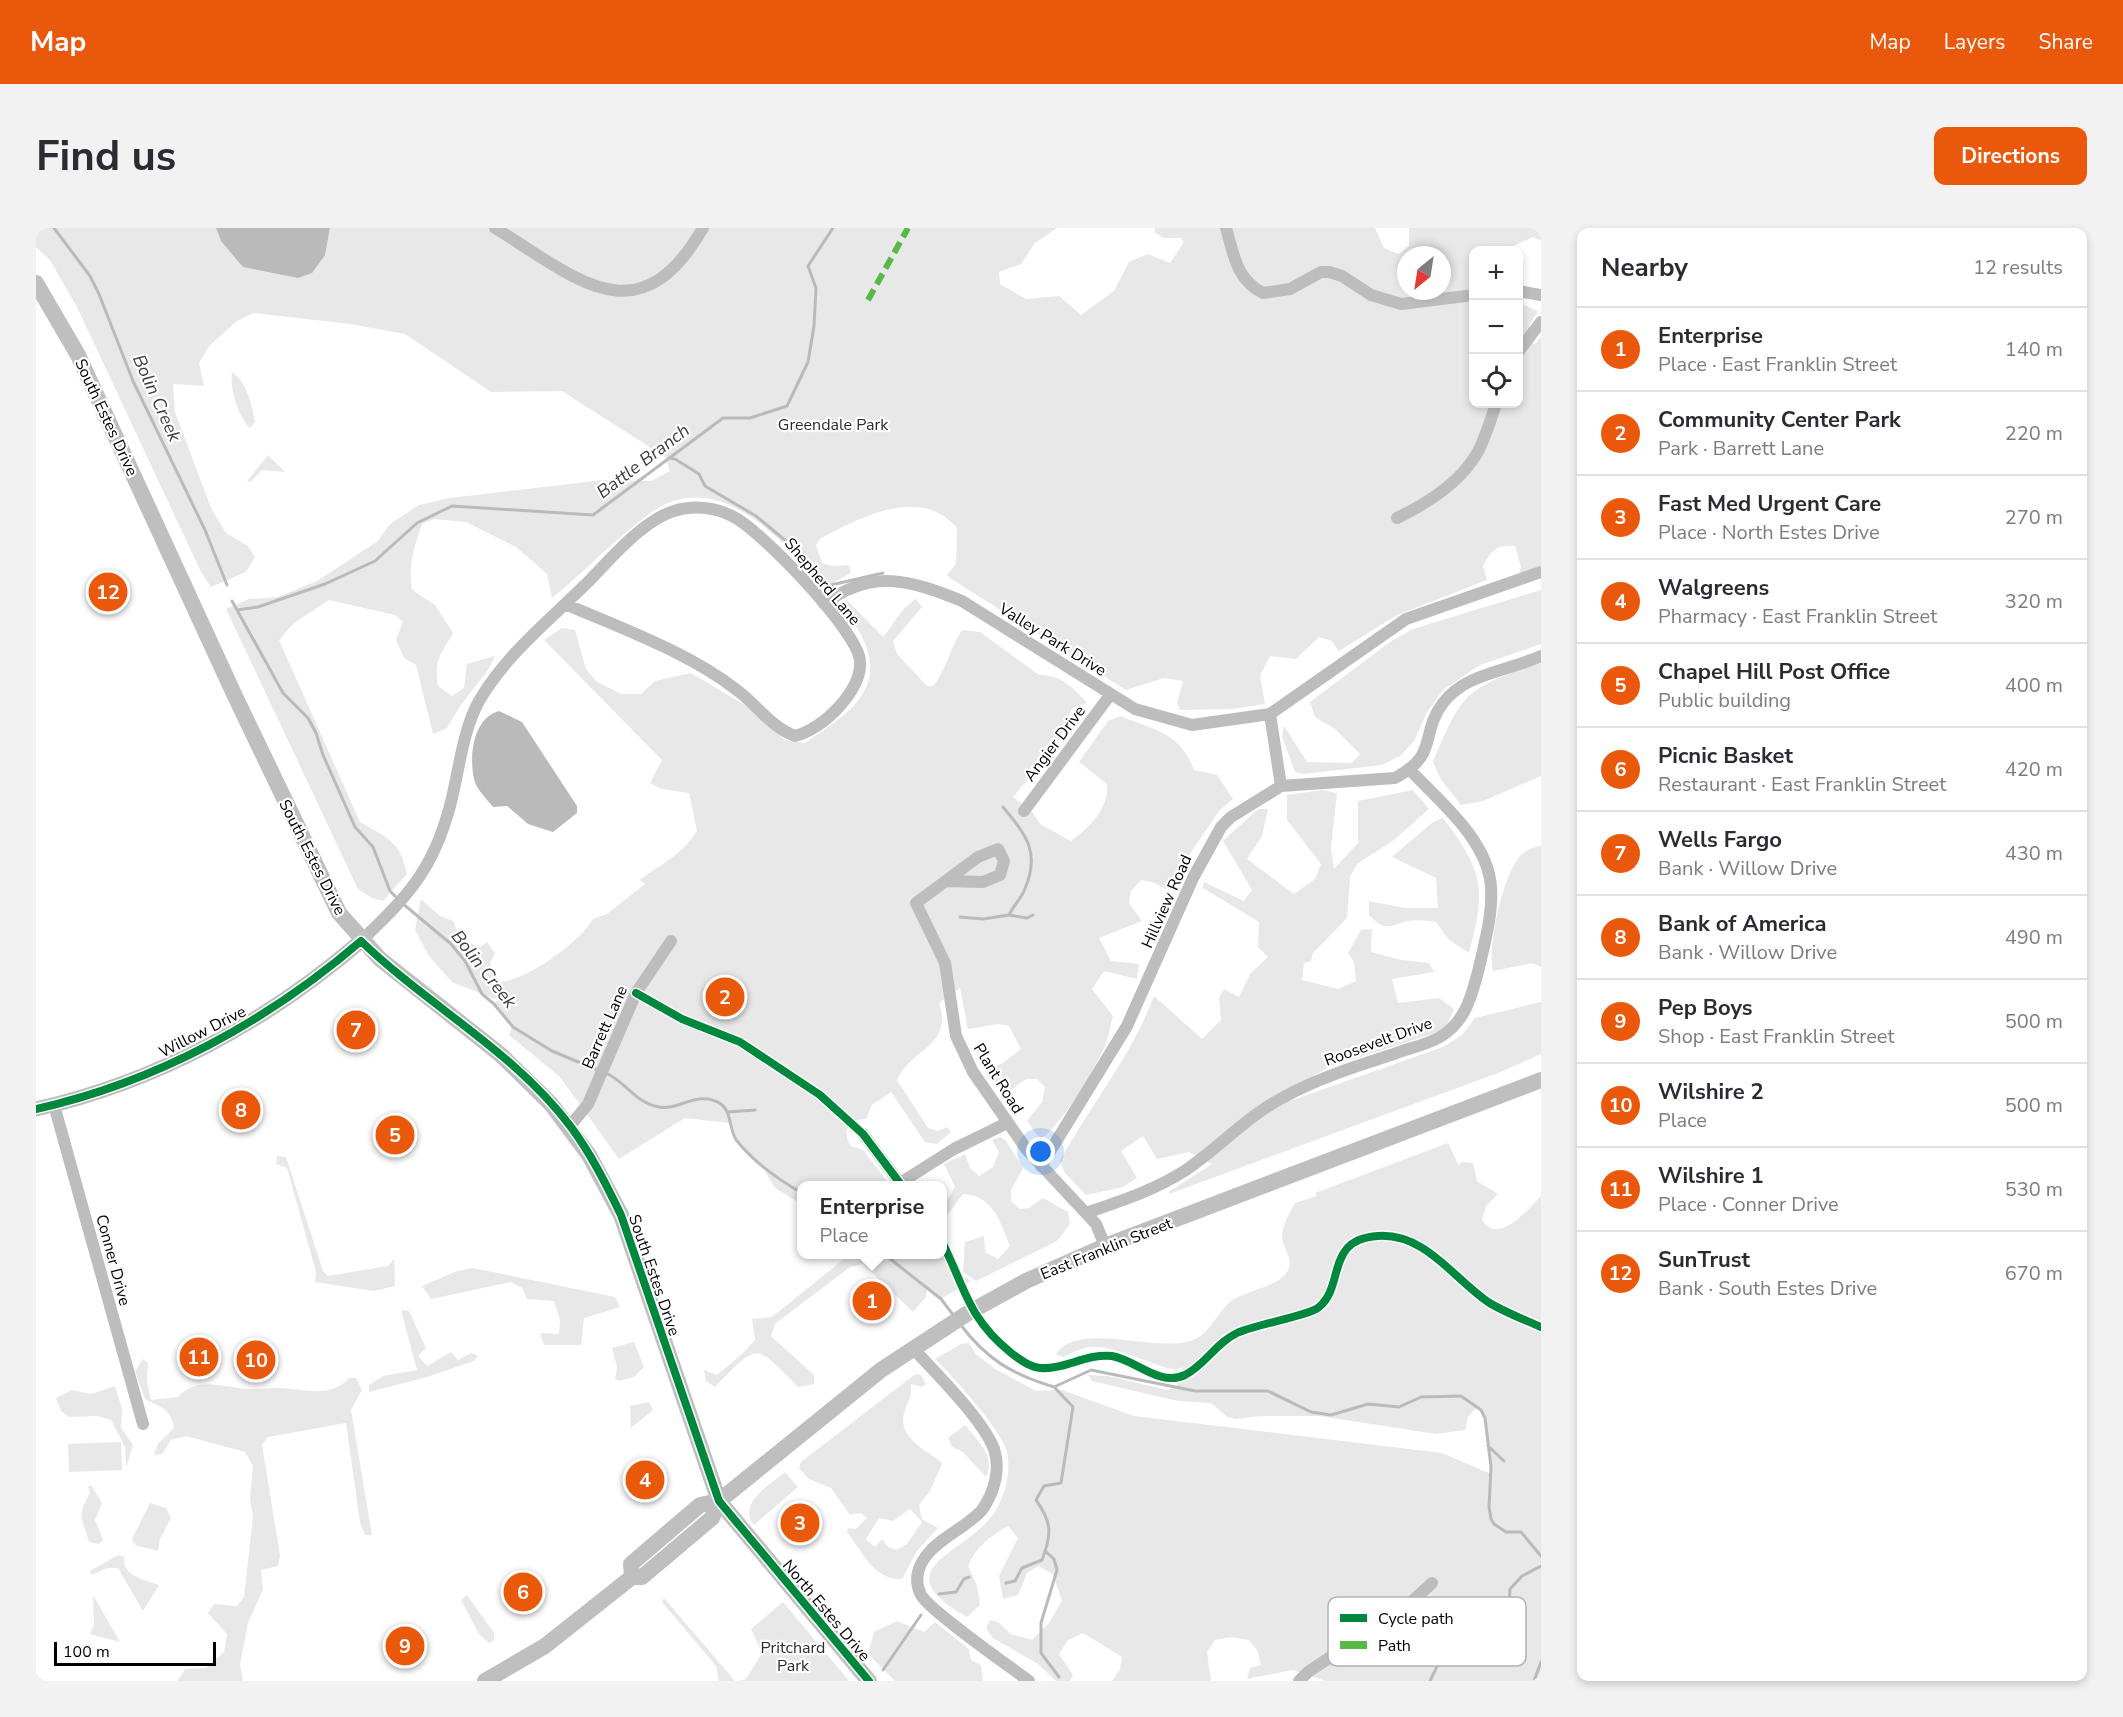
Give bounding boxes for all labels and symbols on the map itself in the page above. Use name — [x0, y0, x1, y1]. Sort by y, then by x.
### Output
north arrow — [1397, 246, 1451, 300]
water label: Bolin Creek — [127, 351, 187, 446]
street label: South Estes Drive — [69, 355, 143, 480]
park label: Greendale Park — [778, 414, 889, 436]
water label: Battle Branch — [592, 418, 694, 504]
street label: Shepherd Lane — [779, 533, 865, 630]
pin: 12 — [88, 570, 128, 614]
street label: Valley Park Drive — [994, 597, 1110, 682]
street label: Angier Drive — [1019, 701, 1091, 786]
street label: South Estes Drive — [273, 796, 351, 919]
street label: Hillview Road — [1136, 851, 1197, 952]
water label: Bolin Creek — [446, 925, 523, 1014]
pin: 2 — [706, 974, 744, 1020]
street label: Barrett Lane — [577, 982, 633, 1073]
street label: Willow Drive — [155, 1001, 250, 1063]
pin: 7 — [336, 1008, 376, 1052]
street label: Roosevelt Drive — [1321, 1012, 1435, 1072]
street label: Plant Road — [968, 1039, 1029, 1118]
pin: 8 — [222, 1088, 260, 1132]
pin: 5 — [376, 1112, 414, 1158]
your location — [1026, 1137, 1055, 1166]
street label: Conner Drive — [90, 1212, 136, 1308]
street label: South Estes Drive — [623, 1212, 685, 1339]
street label: East Franklin Street — [1037, 1212, 1176, 1285]
pin: 1 — [852, 1278, 892, 1324]
pin: 11 — [180, 1334, 218, 1380]
pin: 10 — [236, 1338, 276, 1382]
pin: 4 — [626, 1458, 664, 1502]
pin: 3 — [780, 1500, 819, 1546]
street label: North Estes Drive — [777, 1555, 875, 1666]
pin: 6 — [504, 1570, 542, 1614]
legend — [1328, 1597, 1526, 1666]
text: Cycle path — [1378, 1608, 1454, 1630]
pin: 9 — [386, 1624, 424, 1668]
text: Path — [1378, 1635, 1411, 1657]
park label: Pritchard Park — [761, 1637, 825, 1677]
scale bar — [54, 1639, 216, 1666]

